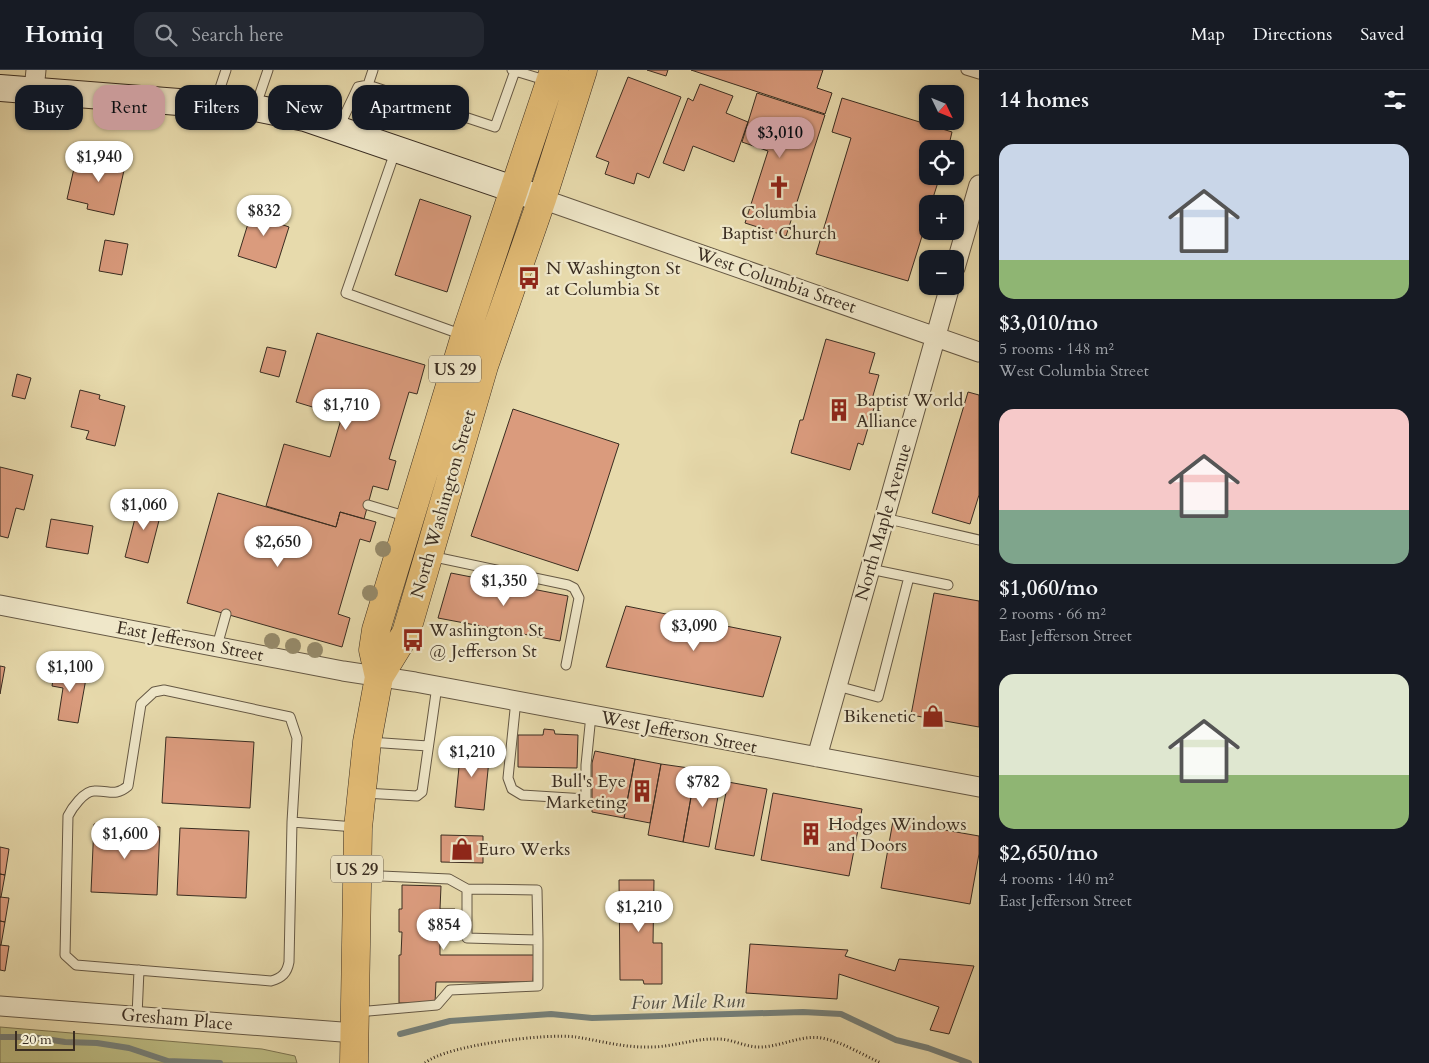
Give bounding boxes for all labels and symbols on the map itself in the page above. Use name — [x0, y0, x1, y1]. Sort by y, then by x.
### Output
north arrow — [919, 85, 964, 130]
pin: $3,010 — [739, 116, 821, 159]
pin: $1,940 — [58, 140, 140, 183]
church icon: Columbia Baptist Church — [766, 174, 792, 200]
pin: $832 — [234, 194, 294, 237]
place label: Columbia Baptist Church — [721, 200, 837, 246]
street label: West Columbia Street — [691, 241, 860, 320]
place label: N Washington St at Columbia St — [546, 256, 681, 302]
bus stop icon: N Washington St at Columbia St — [516, 265, 542, 291]
road number: US 29 — [429, 356, 481, 382]
pin: $1,710 — [305, 388, 387, 431]
place label: Baptist World Alliance — [856, 388, 964, 434]
building icon: Baptist World Alliance — [826, 397, 852, 423]
street label: North Washington Street — [405, 407, 482, 601]
street label: North Maple Avenue — [849, 441, 918, 604]
pin: $1,060 — [103, 488, 185, 531]
pin: $2,650 — [237, 526, 319, 568]
pin: $1,350 — [463, 564, 545, 607]
pin: $3,090 — [653, 610, 735, 652]
street label: East Jefferson Street — [114, 615, 266, 668]
place label: Washington St @ Jefferson St — [428, 618, 543, 664]
bus stop icon: Washington St @ Jefferson St — [400, 627, 426, 653]
pin: $1,100 — [29, 650, 111, 693]
shop icon: Bikenetic — [920, 703, 946, 729]
place label: Bikenetic — [844, 704, 916, 729]
street label: West Jefferson Street — [598, 705, 759, 760]
pin: $1,210 — [431, 736, 513, 778]
pin: $782 — [673, 766, 733, 808]
place label: Bull's Eye Marketing — [546, 769, 627, 815]
building icon: Bull's Eye Marketing — [629, 778, 655, 804]
place label: Hodges Windows and Doors — [828, 812, 966, 858]
pin: $1,600 — [84, 818, 166, 860]
building icon: Hodges Windows and Doors — [798, 821, 824, 847]
shop icon: Euro Werks — [449, 836, 475, 862]
place label: Euro Werks — [478, 837, 570, 862]
road number: US 29 — [331, 856, 383, 882]
pin: $1,210 — [598, 890, 680, 933]
pin: $854 — [414, 908, 474, 951]
water label: Four Mile Run — [631, 988, 746, 1016]
street label: Gresham Place — [120, 1002, 234, 1037]
scale bar — [15, 1028, 75, 1051]

